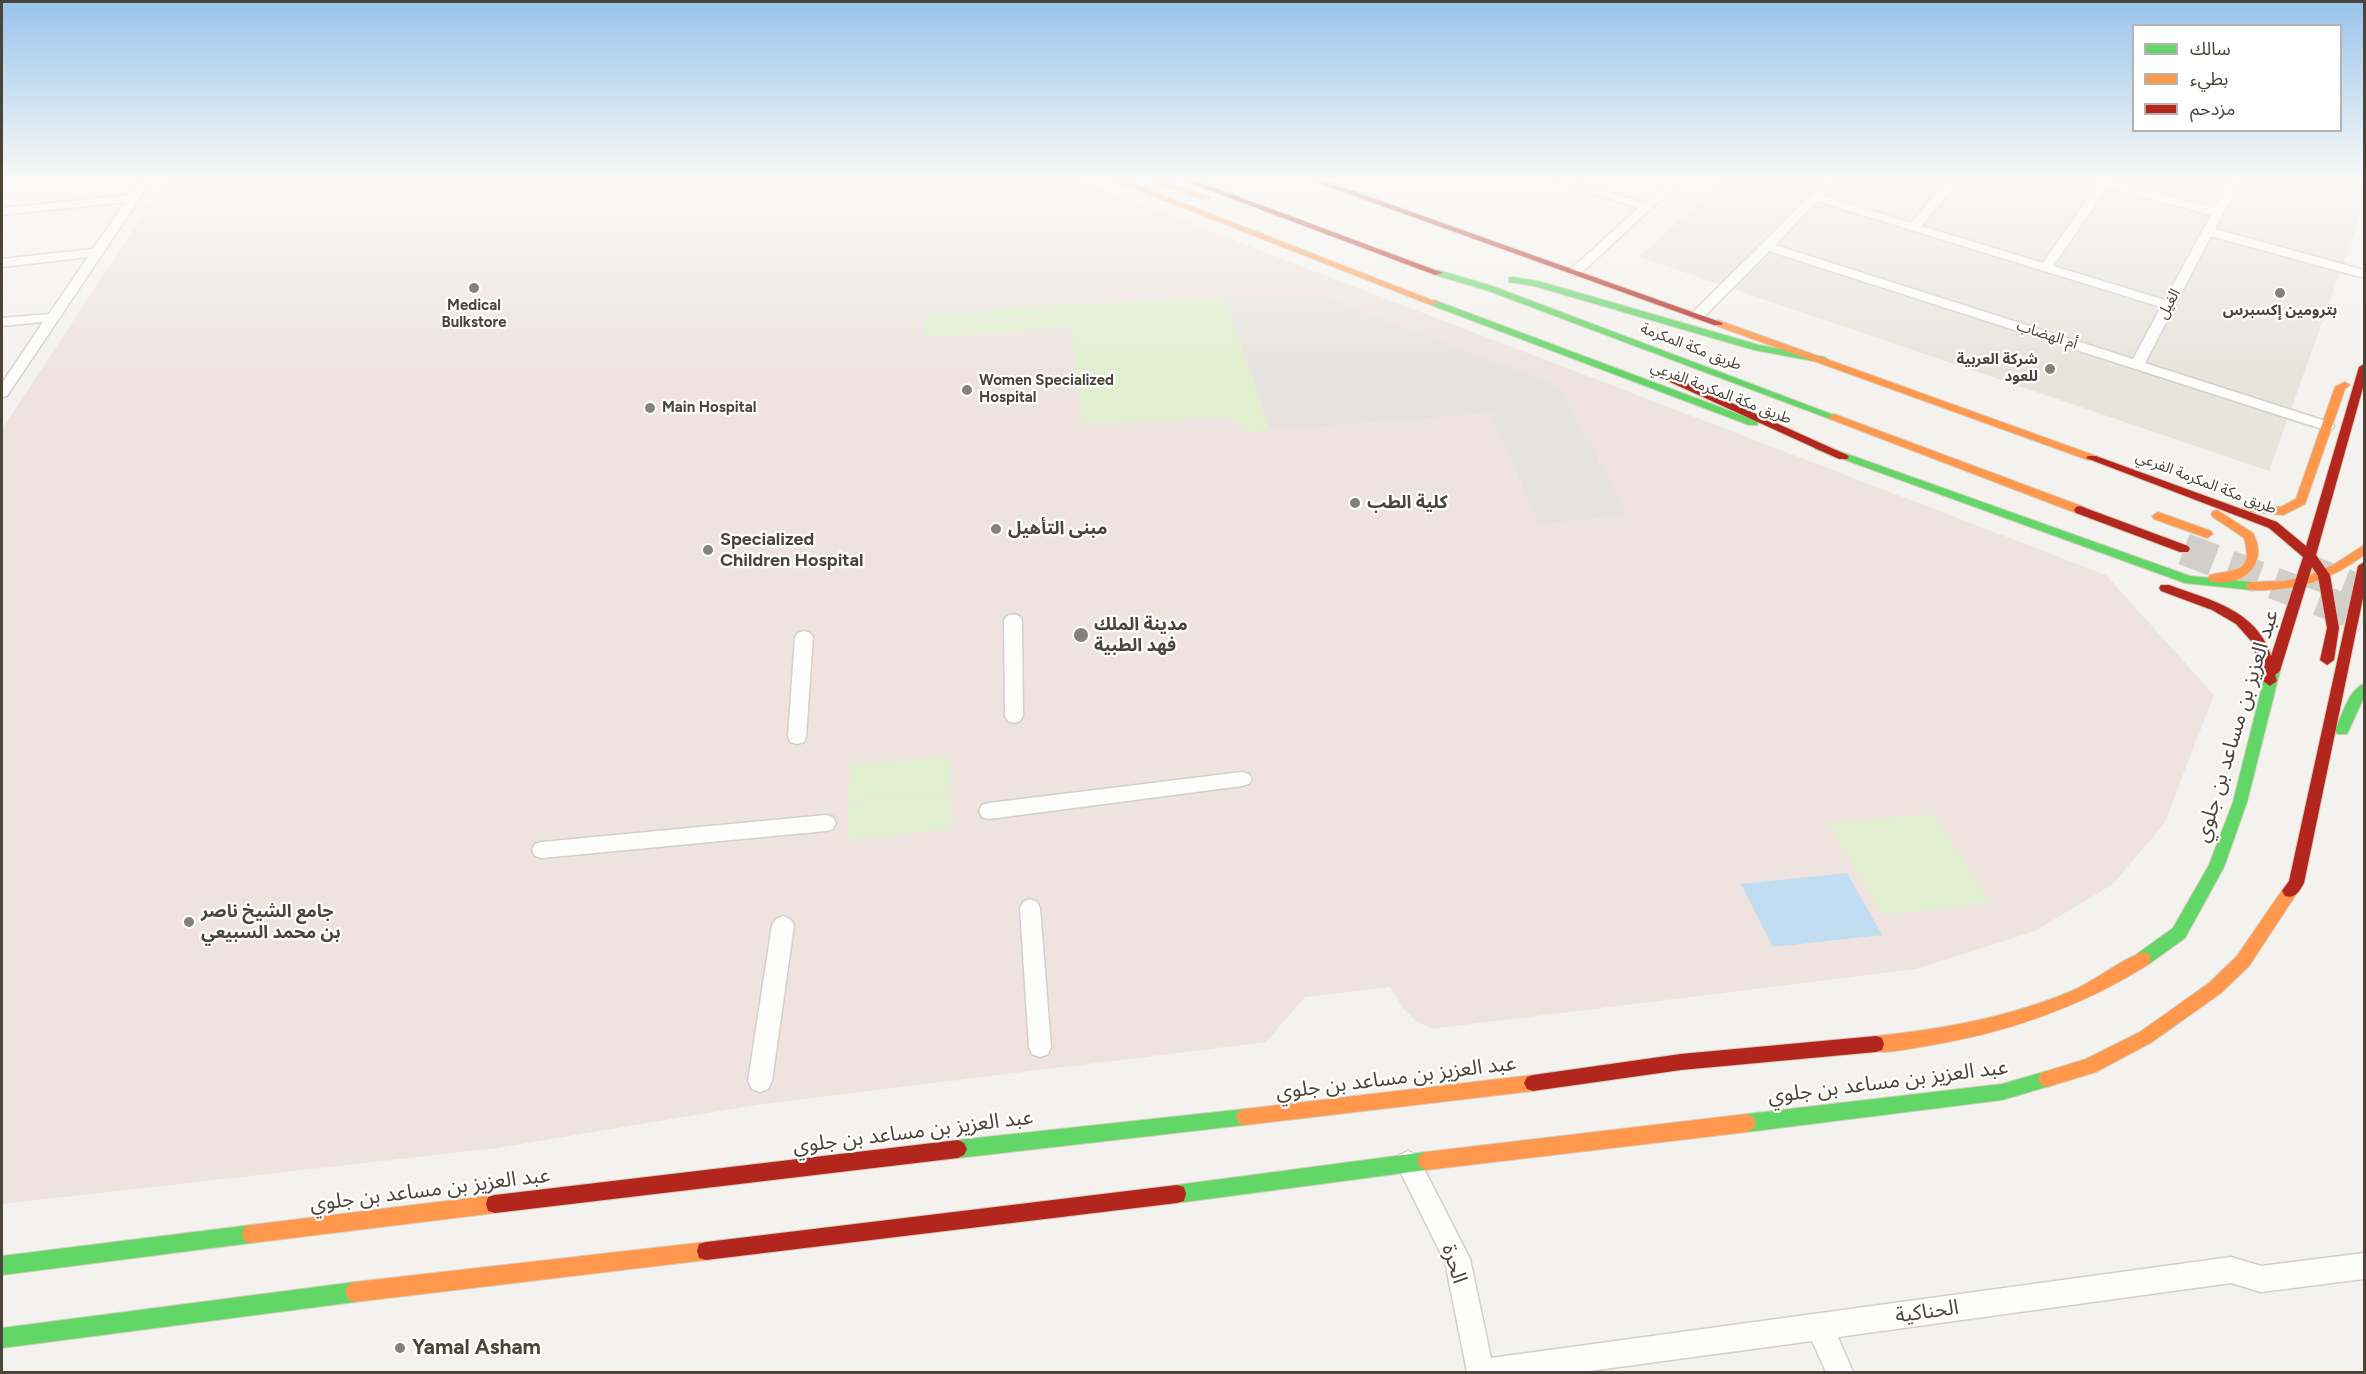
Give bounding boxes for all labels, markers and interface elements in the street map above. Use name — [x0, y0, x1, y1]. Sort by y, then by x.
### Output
legend — [2132, 24, 2342, 132]
text: سالك — [2190, 38, 2231, 60]
text: بطيء — [2190, 68, 2228, 90]
text: مزدحم — [2190, 98, 2235, 120]
marker: Medical Bulkstore — [467, 281, 481, 295]
street label: الغيل — [2154, 286, 2184, 322]
marker: بترومين إكسبرس — [2273, 286, 2287, 300]
place label: Medical Bulkstore — [441, 297, 507, 332]
place label: بترومين إكسبرس — [2223, 302, 2337, 320]
street label: أم الهضاب — [2014, 317, 2080, 353]
street label: طريق مكة المكرمة — [1638, 319, 1744, 375]
place label: شركة العربية للعود — [1957, 351, 2038, 386]
street label: طريق مكة المكرمة الفرعي — [1648, 358, 1794, 428]
marker: شركة العربية للعود — [2043, 362, 2057, 376]
place label: Women Specialized Hospital — [979, 372, 1114, 407]
marker: Women Specialized Hospital — [960, 383, 974, 397]
place label: Main Hospital — [662, 399, 756, 417]
marker: Main Hospital — [643, 401, 657, 415]
street label: طريق مكة المكرمة الفرعي — [2133, 448, 2279, 518]
place label: كلية الطب — [1367, 492, 1448, 514]
marker: كلية الطب — [1348, 496, 1362, 510]
place label: مبنى التأهيل — [1008, 518, 1107, 540]
marker: مبنى التأهيل — [989, 522, 1003, 536]
place label: Specialized Children Hospital — [720, 529, 863, 572]
marker: Specialized Children Hospital — [701, 543, 715, 557]
street label: عبد العزيز بن مساعد بن جلوي — [2190, 607, 2284, 845]
place label: مدينة الملك فهد الطبية — [1094, 614, 1188, 656]
marker: مدينة الملك فهد الطبية — [1072, 626, 1090, 644]
place label: جامع الشيخ ناصر بن محمد السبيعي — [201, 901, 341, 944]
marker: جامع الشيخ ناصر بن محمد السبيعي — [182, 915, 196, 929]
street label: عبد العزيز بن مساعد بن جلوي — [1274, 1051, 1518, 1105]
street label: عبد العزيز بن مساعد بن جلوي — [1766, 1055, 2010, 1109]
street label: عبد العزيز بن مساعد بن جلوي — [791, 1105, 1035, 1159]
street label: عبد العزيز بن مساعد بن جلوي — [308, 1163, 552, 1217]
street label: الحرة — [1436, 1241, 1472, 1287]
street label: الحناكية — [1894, 1295, 1960, 1329]
place label: Yamal Asham — [412, 1335, 541, 1361]
marker: Yamal Asham — [393, 1341, 407, 1355]

